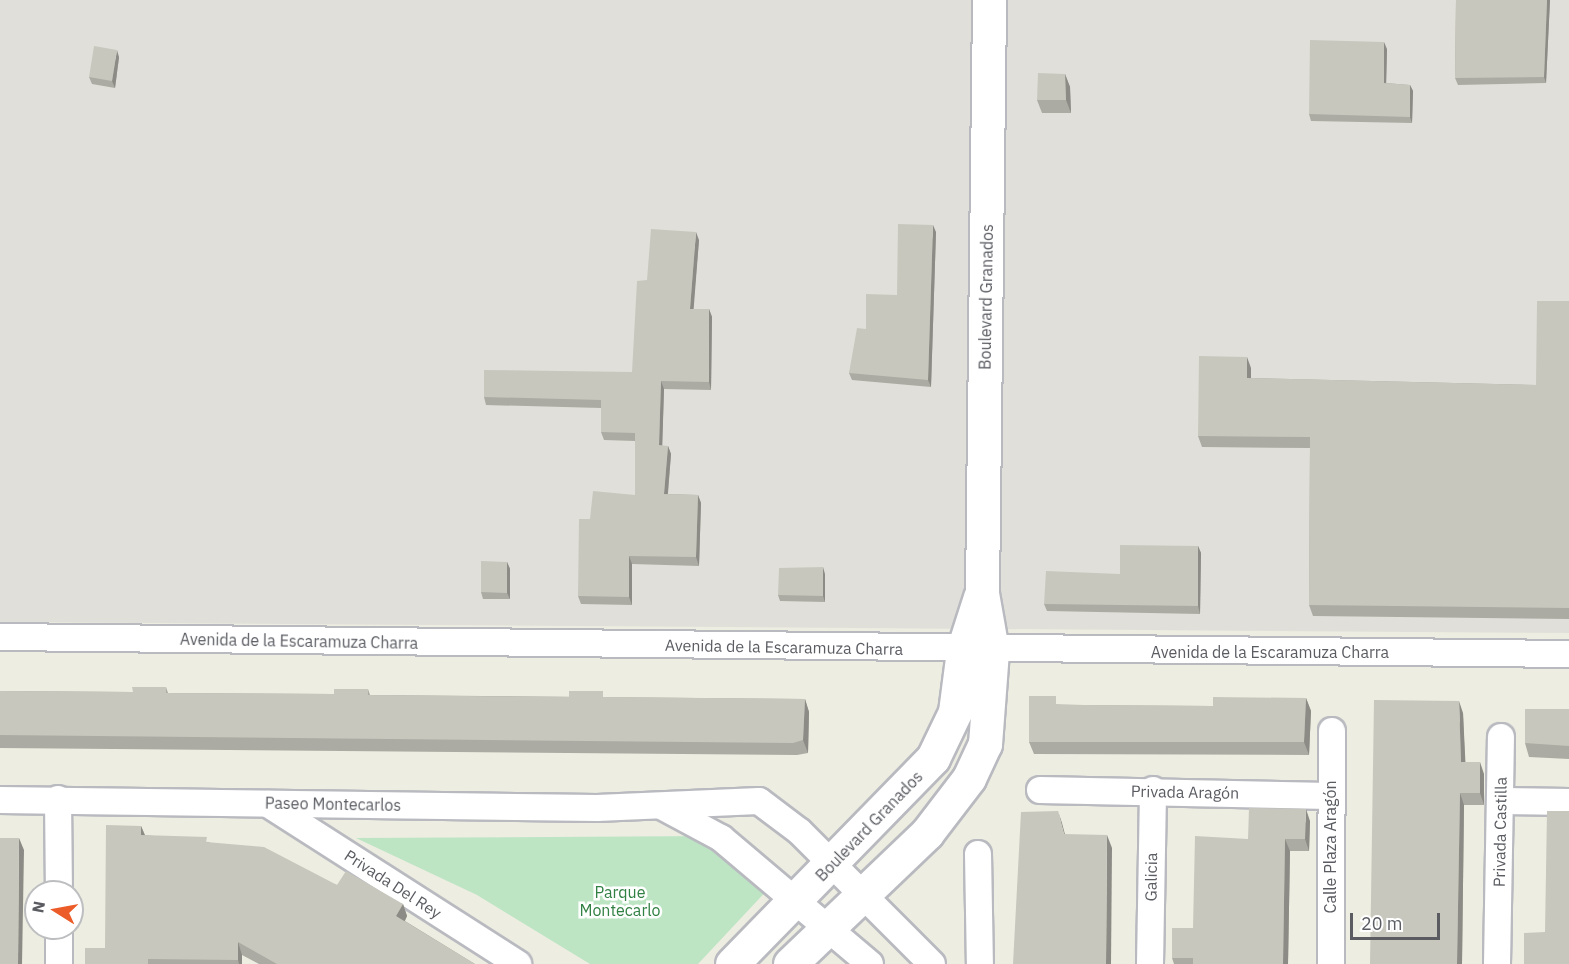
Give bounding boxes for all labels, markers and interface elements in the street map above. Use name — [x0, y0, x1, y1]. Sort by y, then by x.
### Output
street label: Boulevard Granados — [975, 224, 997, 370]
street label: Avenida de la Escaramuza Charra — [180, 629, 418, 653]
street label: Avenida de la Escaramuza Charra — [665, 635, 903, 659]
street label: Avenida de la Escaramuza Charra — [1151, 642, 1389, 662]
street label: Boulevard Granados — [811, 767, 927, 885]
street label: Privada Castilla — [1489, 777, 1511, 887]
street label: Calle Plaza Aragón — [1320, 780, 1340, 914]
street label: Privada Aragón — [1131, 781, 1239, 803]
street label: Paseo Montecarlos — [265, 793, 401, 815]
street label: Privada Del Rey — [341, 846, 445, 922]
street label: Galicia — [1141, 853, 1161, 901]
north arrow — [24, 880, 84, 940]
park label: Parque Montecarlo — [579, 882, 661, 920]
text: N — [27, 899, 49, 915]
scale bar — [1353, 901, 1443, 939]
text: 20 m — [1361, 912, 1403, 935]

